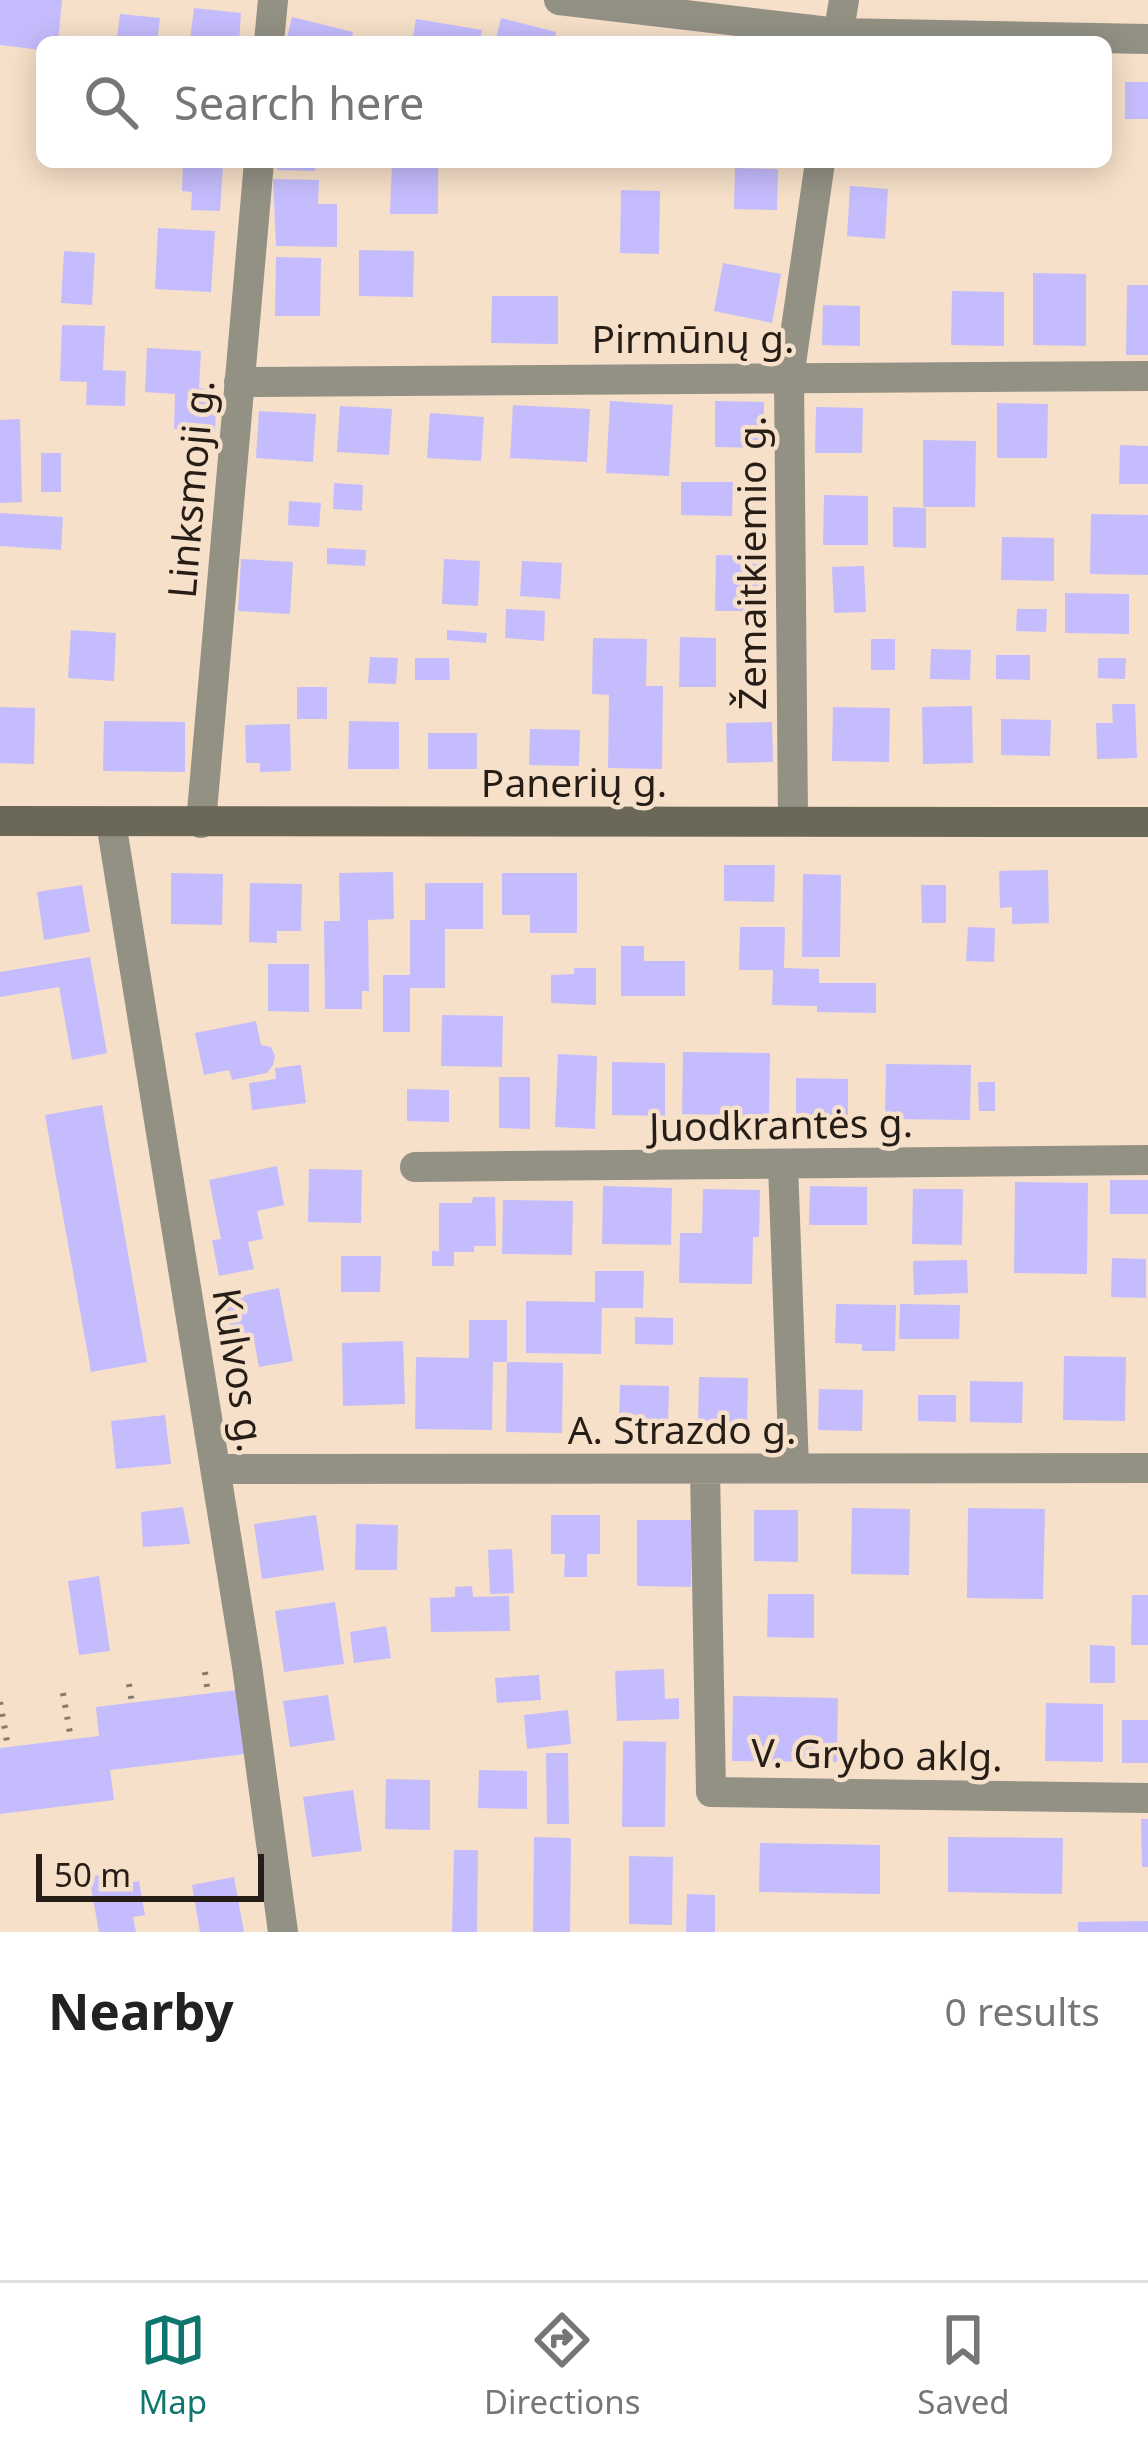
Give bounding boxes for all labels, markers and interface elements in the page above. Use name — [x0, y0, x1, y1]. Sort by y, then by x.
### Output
search box — [36, 36, 1112, 168]
icon: search — [78, 69, 144, 135]
text: Search here — [174, 72, 424, 133]
street label: Pirmūnų g. — [591, 311, 795, 364]
street label: Linksmoji g. — [154, 378, 225, 600]
street label: Žemaitkiemio g. — [724, 416, 777, 710]
street label: Panerių g. — [481, 755, 667, 808]
street label: Juodkrantės g. — [645, 1095, 913, 1152]
street label: Kulvos g. — [201, 1284, 280, 1455]
street label: A. Strazdo g. — [568, 1402, 796, 1455]
street label: V. Grybo aklg. — [751, 1725, 1003, 1782]
scale bar — [36, 1848, 264, 1901]
text: 50 m — [54, 1852, 131, 1897]
text: Nearby — [48, 1975, 234, 2045]
text: 0 results — [945, 1984, 1100, 2037]
tab: Map — [138, 2307, 207, 2424]
tab: Directions — [484, 2307, 641, 2424]
tab: Saved — [917, 2307, 1010, 2424]

